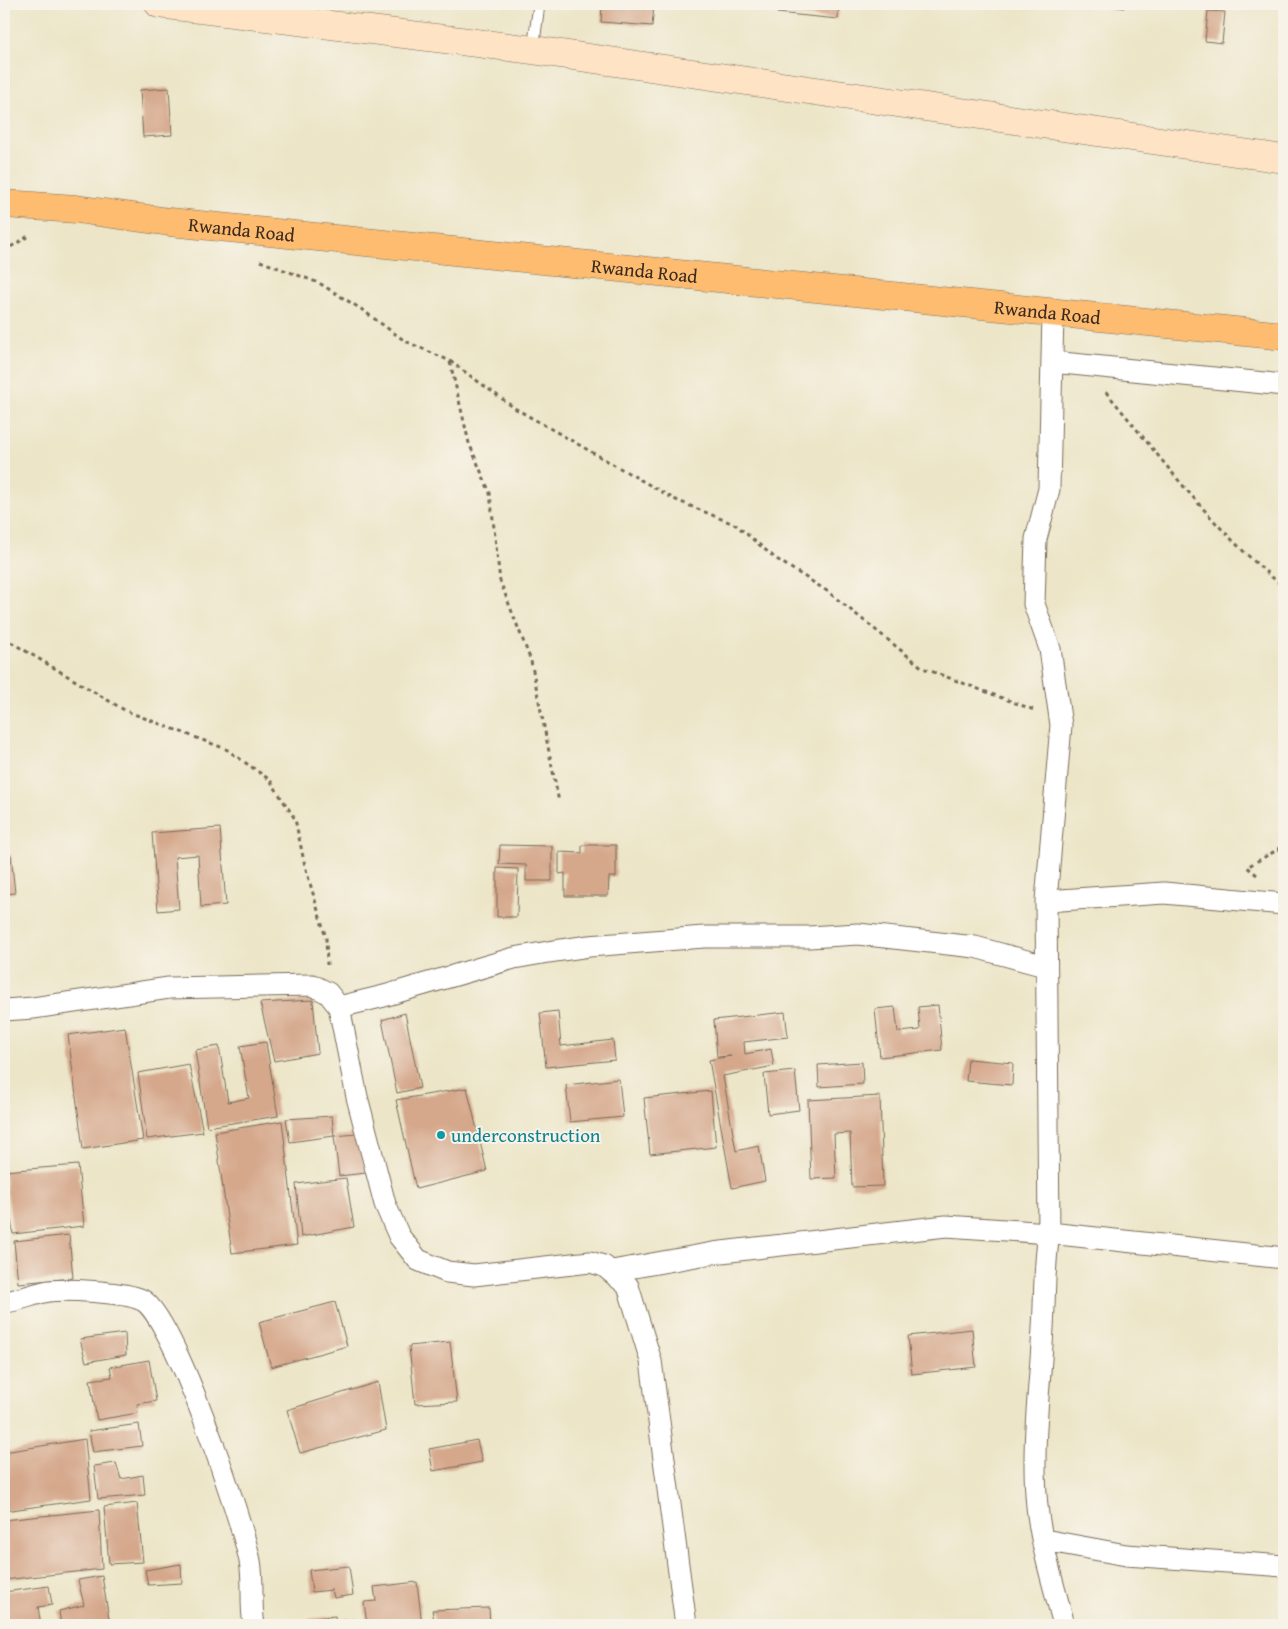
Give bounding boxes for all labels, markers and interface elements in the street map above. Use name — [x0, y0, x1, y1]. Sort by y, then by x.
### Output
street label: Rwanda Road — [187, 210, 297, 249]
street label: Rwanda Road — [590, 251, 700, 290]
street label: Rwanda Road — [993, 292, 1103, 331]
place label: underconstruction — [451, 1121, 601, 1149]
marker: underconstruction — [435, 1129, 447, 1141]

